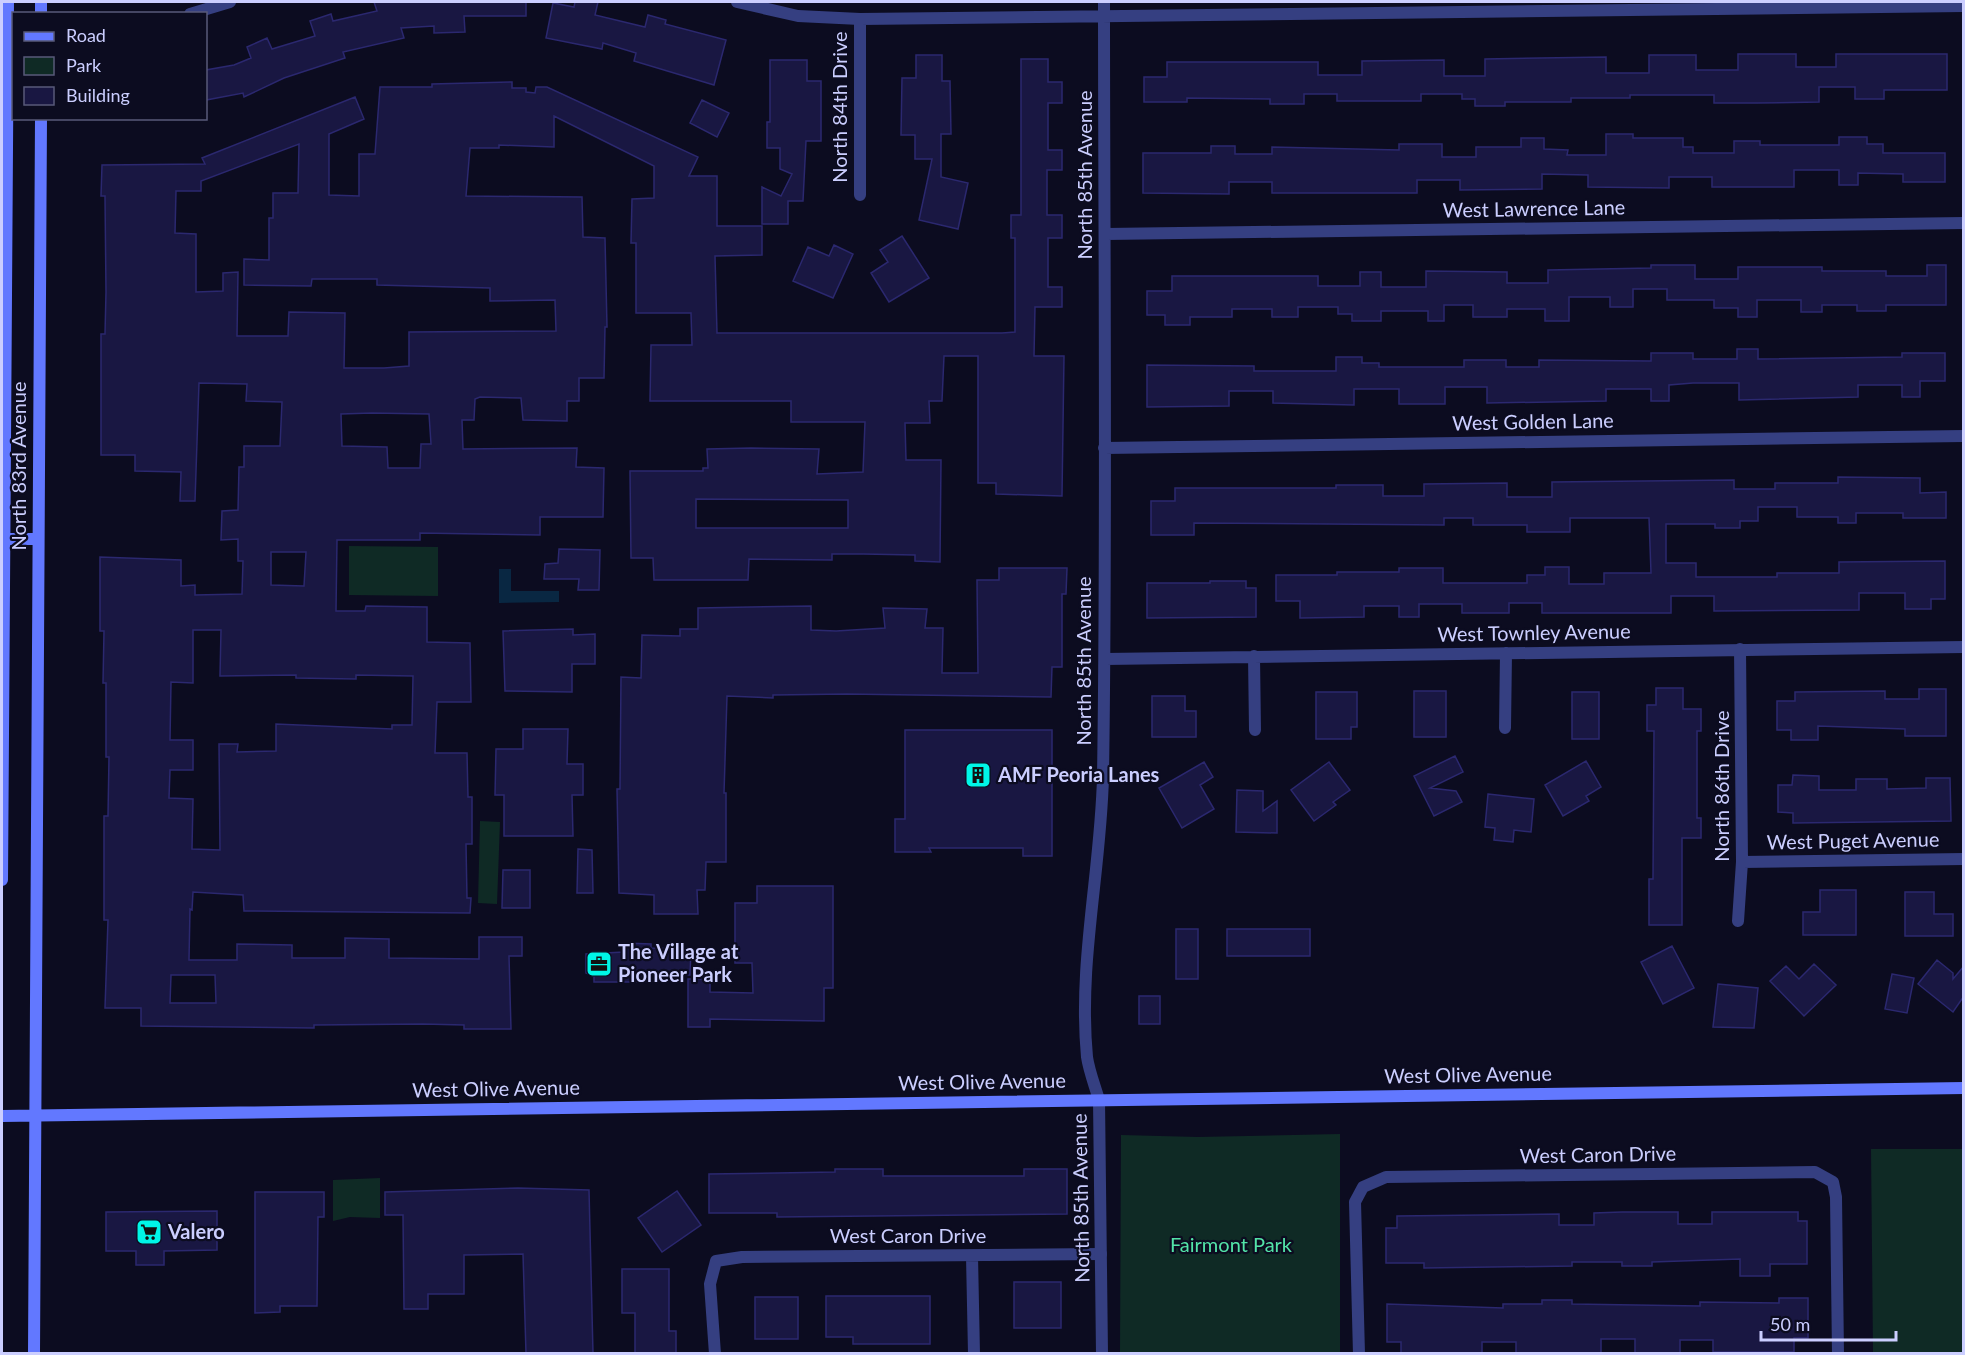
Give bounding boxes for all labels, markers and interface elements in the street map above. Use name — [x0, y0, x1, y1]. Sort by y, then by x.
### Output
legend — [12, 12, 207, 120]
text: Road — [66, 24, 106, 46]
street label: North 84th Drive — [827, 31, 851, 183]
text: Park — [66, 54, 102, 76]
text: Building — [66, 84, 130, 106]
street label: North 85th Avenue — [1072, 90, 1096, 260]
street label: West Lawrence Lane — [1443, 194, 1625, 222]
street label: North 83rd Avenue — [6, 382, 30, 550]
street label: West Golden Lane — [1452, 408, 1614, 434]
street label: North 85th Avenue — [1071, 576, 1095, 746]
street label: West Townley Avenue — [1437, 618, 1631, 646]
street label: North 86th Drive — [1709, 710, 1733, 862]
building icon: AMF Peoria Lanes — [963, 760, 993, 790]
place label: AMF Peoria Lanes — [997, 762, 1160, 786]
street label: West Puget Avenue — [1766, 826, 1940, 854]
place label: The Village at Pioneer Park — [618, 939, 739, 986]
office icon: The Village at Pioneer Park — [584, 949, 614, 979]
street label: West Olive Avenue — [1384, 1061, 1552, 1087]
street label: West Olive Avenue — [898, 1068, 1066, 1094]
street label: West Olive Avenue — [412, 1075, 580, 1101]
street label: North 85th Avenue — [1067, 1113, 1093, 1283]
street label: West Caron Drive — [1520, 1141, 1676, 1167]
supermarket icon: Valero — [134, 1217, 164, 1247]
place label: Valero — [167, 1219, 225, 1243]
street label: West Caron Drive — [830, 1223, 986, 1247]
park label: Fairmont Park — [1170, 1232, 1293, 1256]
scale bar — [1761, 1304, 1896, 1342]
text: 50 m — [1770, 1313, 1810, 1335]

